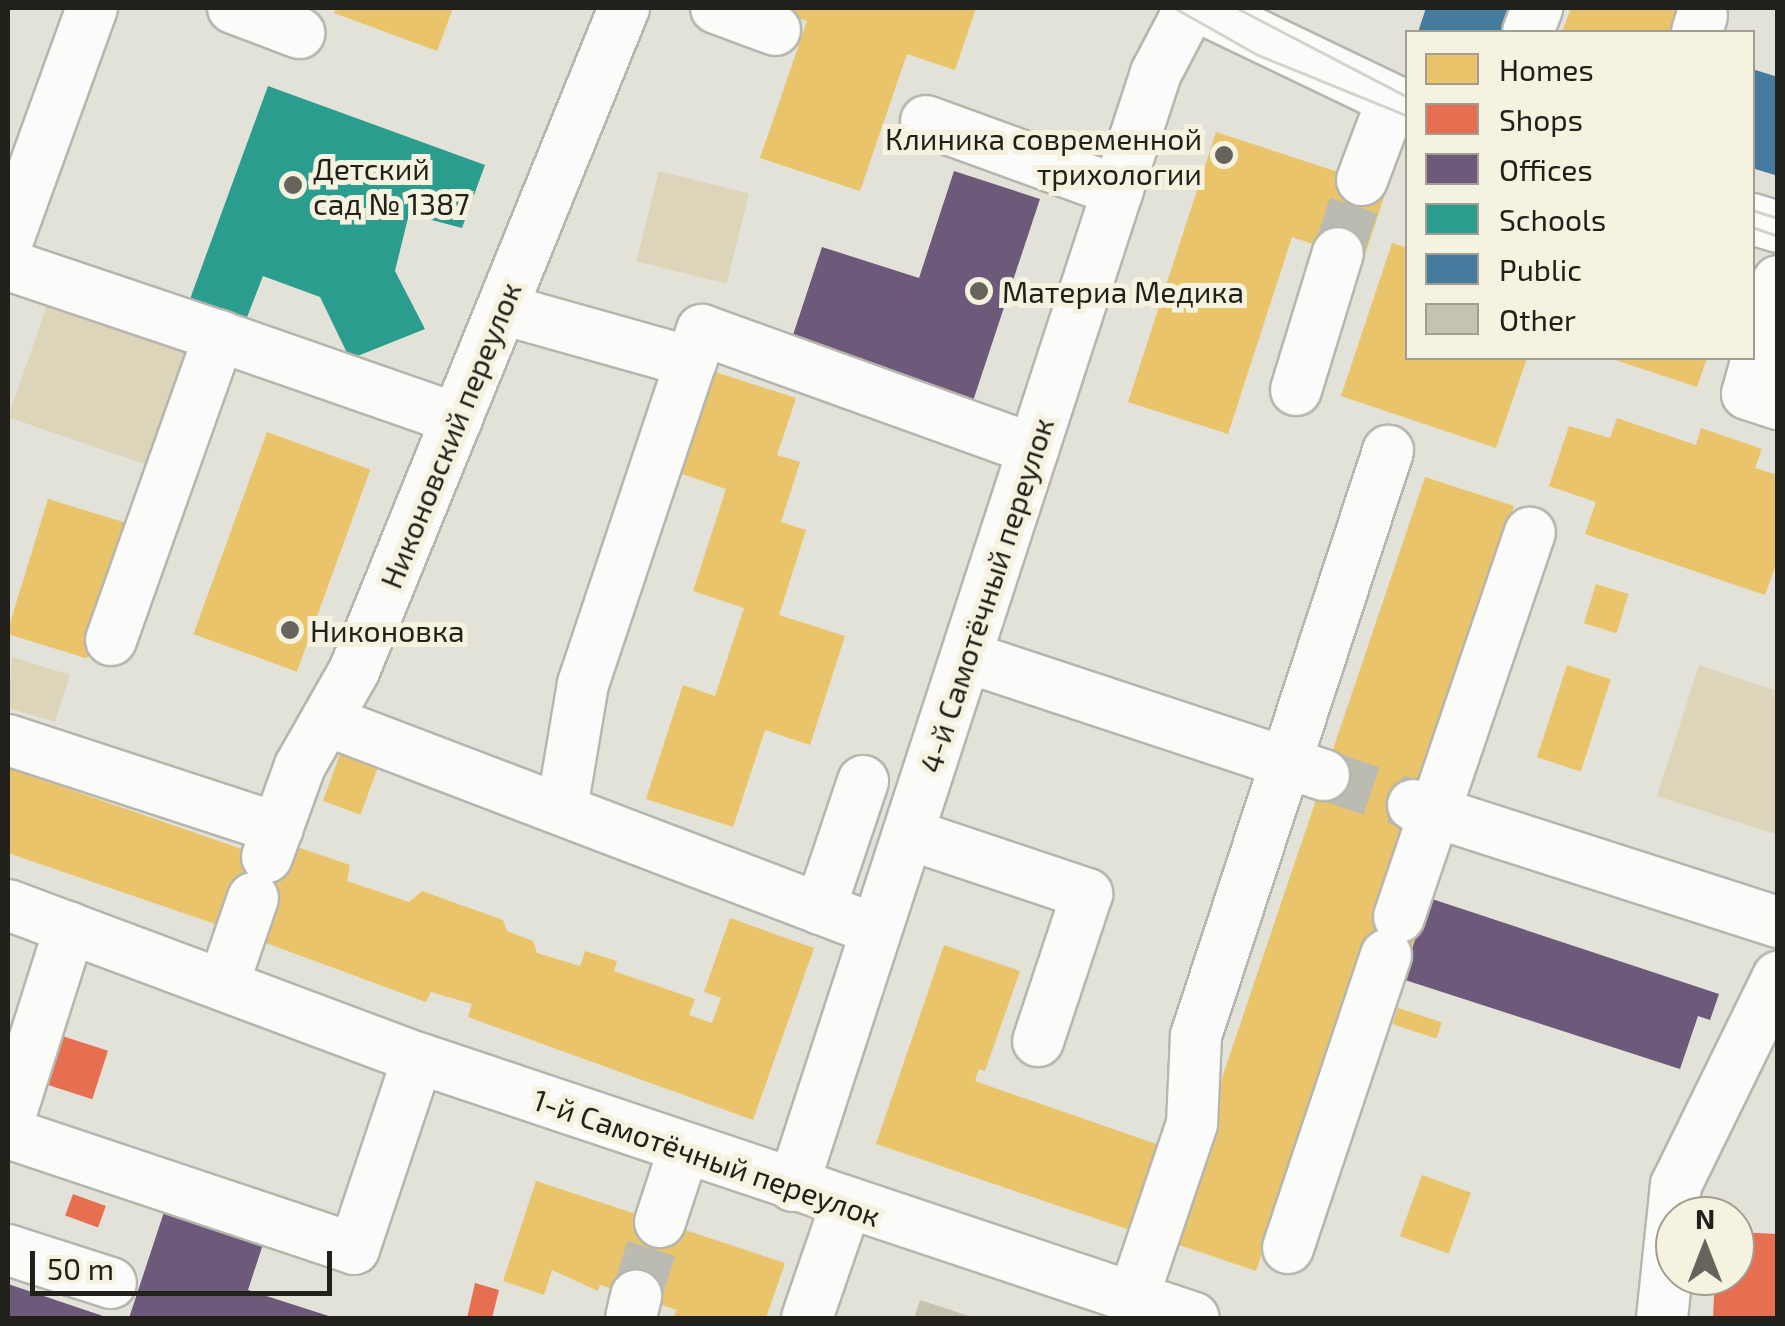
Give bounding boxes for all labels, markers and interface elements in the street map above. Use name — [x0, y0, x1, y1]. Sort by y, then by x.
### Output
legend — [1405, 30, 1755, 360]
text: Homes — [1499, 51, 1594, 87]
text: Shops — [1499, 101, 1583, 137]
place label: Клиника современной трихологии — [885, 120, 1202, 190]
marker: Клиника современной трихологии — [1211, 142, 1237, 168]
place label: Детский сад № 1387 — [313, 150, 470, 220]
text: Offices — [1499, 151, 1593, 187]
marker: Детский сад № 1387 — [282, 174, 304, 196]
text: Schools — [1499, 201, 1606, 237]
text: Public — [1499, 251, 1582, 287]
place label: Материа Медика — [1002, 273, 1244, 309]
street label: Никоновский переулок — [372, 277, 528, 593]
marker: Материа Медика — [966, 278, 992, 304]
text: Other — [1499, 301, 1576, 337]
street label: 4-й Самотёчный переулок — [912, 413, 1060, 777]
place label: Никоновка — [310, 612, 465, 648]
marker: Никоновка — [279, 619, 301, 641]
street label: 1-й Самотёчный переулок — [529, 1081, 885, 1233]
north arrow — [1655, 1196, 1755, 1296]
text: N — [1695, 1201, 1715, 1235]
scale bar — [35, 1231, 338, 1293]
text: 50 m — [47, 1250, 114, 1286]

